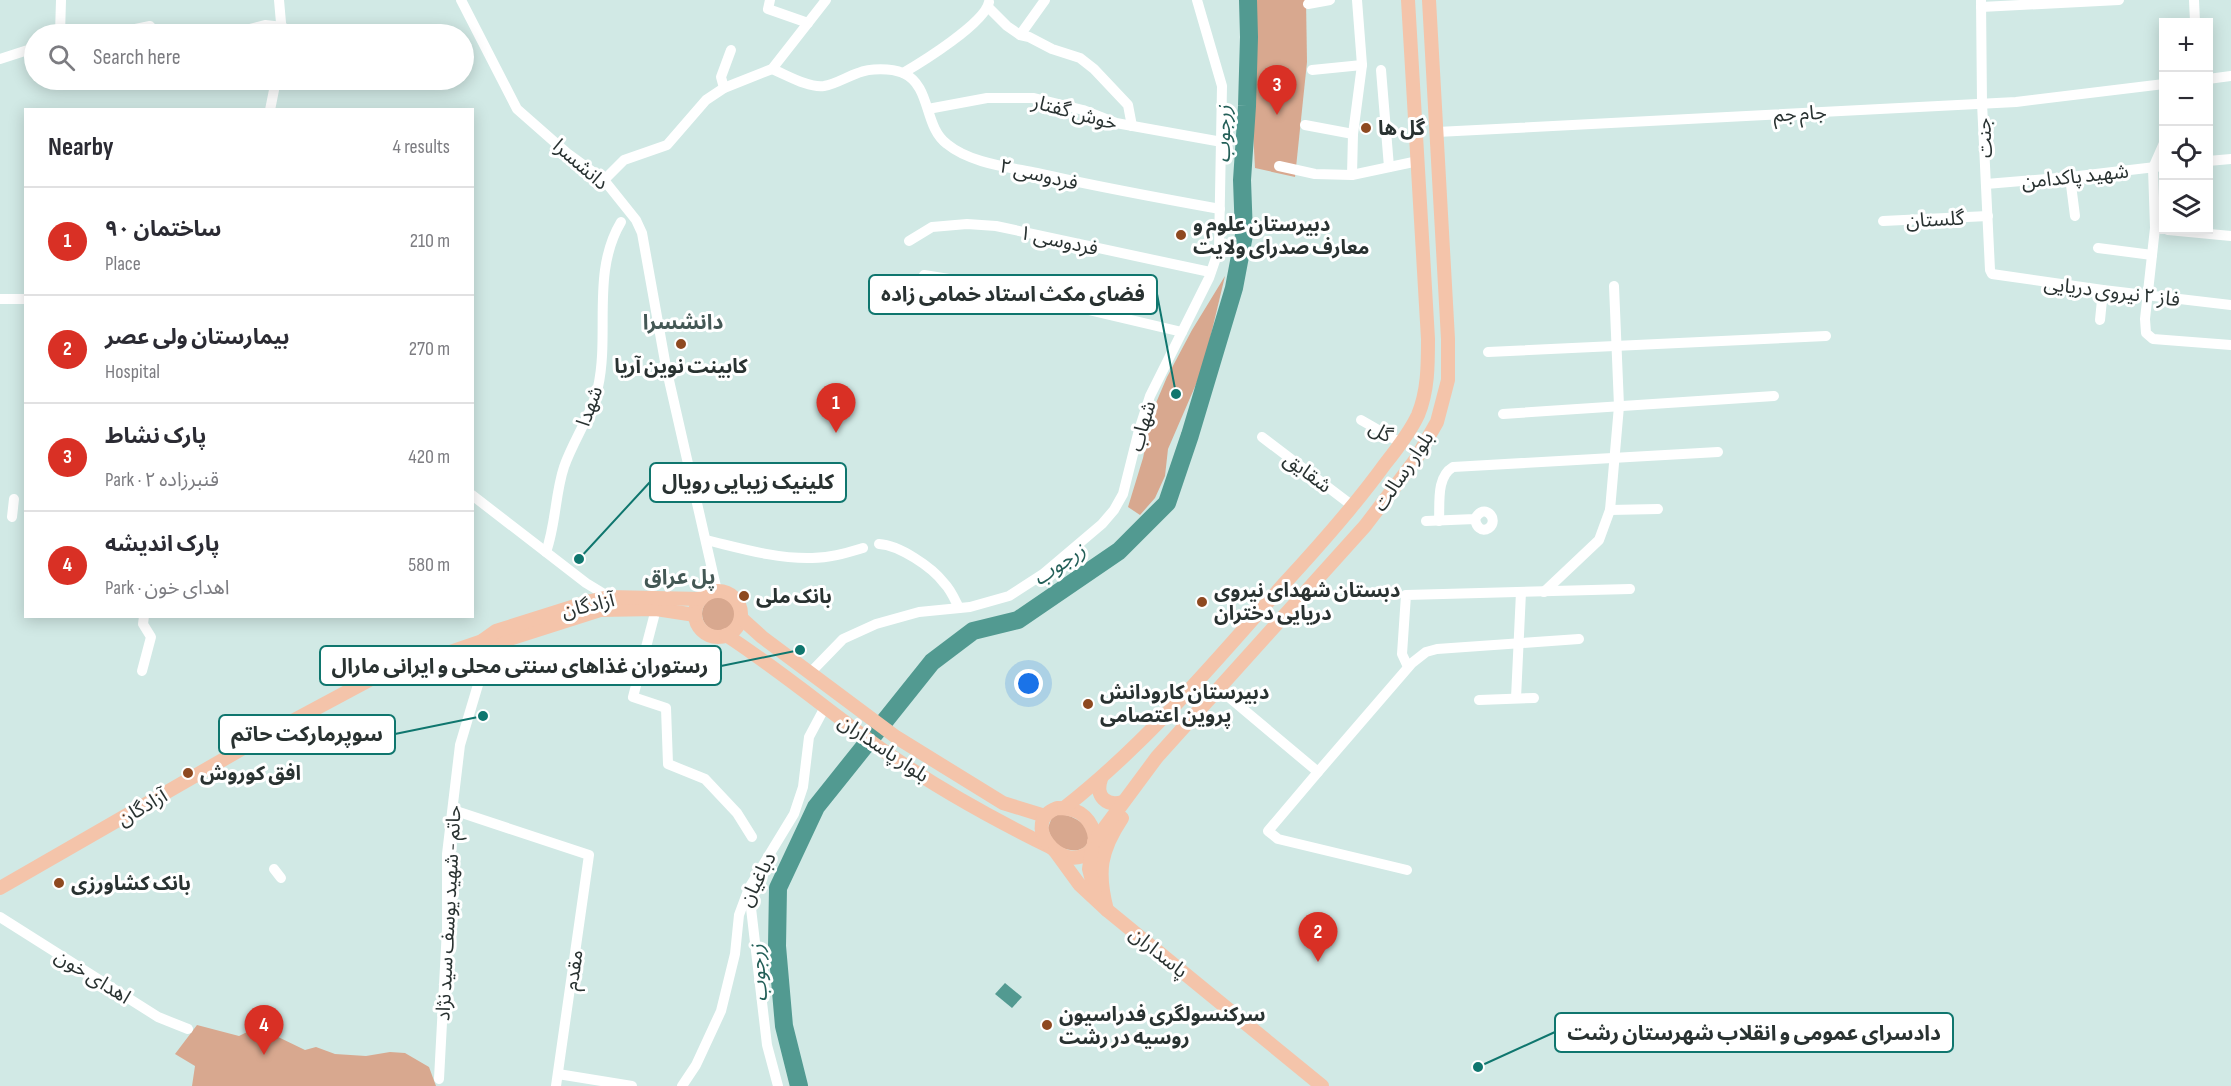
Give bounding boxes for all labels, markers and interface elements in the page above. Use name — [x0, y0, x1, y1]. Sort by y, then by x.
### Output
map controls — [2159, 18, 2213, 234]
button: + — [2159, 18, 2213, 72]
search box — [24, 24, 474, 90]
icon: search — [45, 41, 78, 74]
text: Search here — [93, 44, 180, 71]
pin: 3 — [1258, 66, 1296, 115]
button: − — [2159, 72, 2213, 126]
street label: خوش گفتار — [1028, 90, 1120, 136]
street label: جام جم — [1773, 101, 1827, 129]
water label: زرجوب — [1210, 105, 1237, 163]
place label: گل ها — [1378, 117, 1426, 141]
street label: جنت — [1972, 117, 1998, 159]
marker: گل ها — [1359, 121, 1373, 135]
button: locate — [2159, 126, 2213, 180]
text: Nearby — [48, 132, 114, 163]
street label: دانشسرا — [548, 134, 613, 195]
text: 4 results — [393, 135, 450, 159]
street label: فردوسی ۲ — [997, 154, 1080, 196]
street label: شهید پاکدامن — [2020, 159, 2130, 195]
button: layers — [2159, 180, 2213, 234]
street label: گلستان — [1905, 206, 1966, 234]
place label: دبیرستان علوم و معارف صدرای ولایت — [1193, 213, 1369, 260]
text: ساختمان ۹۰ — [105, 216, 221, 243]
street label: فردوسی ۱ — [1017, 221, 1100, 261]
marker: دبیرستان علوم و معارف صدرای ولایت — [1174, 228, 1188, 242]
text: 1 — [64, 229, 71, 253]
text: 210 m — [410, 229, 450, 253]
text: Place — [105, 252, 141, 276]
street label: فاز ۲ نیروی دریایی — [2043, 272, 2181, 312]
callout: فضای مکث استاد خمامی زاده — [869, 275, 1157, 314]
text: فضای مکث استاد خمامی زاده — [881, 282, 1145, 307]
district label: دانشسرا — [643, 310, 723, 335]
text: بیمارستان ولی عصر — [105, 324, 289, 351]
text: 2 — [63, 337, 72, 361]
text: 270 m — [409, 337, 450, 361]
marker: کابینت نوین آریا — [674, 337, 688, 351]
place label: کابینت نوین آریا — [614, 355, 749, 379]
text: Hospital — [105, 360, 160, 384]
street label: شهدا — [572, 383, 608, 430]
pin: 1 — [816, 384, 856, 433]
street label: شهاب — [1124, 398, 1162, 454]
street label: گل — [1365, 416, 1397, 448]
text: پارک نشاط — [105, 423, 206, 450]
street label: بلوار رسالت — [1368, 427, 1439, 516]
text: 3 — [63, 445, 72, 469]
text: 420 m — [408, 445, 450, 469]
street label: شقایق — [1279, 447, 1336, 498]
callout: کلینیک زیبایی رویال — [650, 463, 846, 502]
text: Park · قنبرزاده ۲ — [105, 468, 219, 492]
text: کلینیک زیبایی رویال — [662, 470, 834, 495]
text: پارک اندیشه — [105, 531, 220, 558]
water label: زرجوب — [1028, 538, 1091, 591]
text: 4 — [63, 553, 72, 577]
text: 580 m — [408, 553, 450, 577]
district label: پل عراق — [644, 565, 716, 591]
text: Park · اهدای خون — [105, 576, 230, 600]
place label: دبستان شهدای نیروی دریایی دختران — [1214, 579, 1400, 626]
place label: بانک ملی — [756, 585, 832, 609]
street label: آزادگان — [559, 588, 618, 624]
marker: بانک ملی — [737, 589, 751, 603]
marker: دبستان شهدای نیروی دریایی دختران — [1195, 595, 1209, 609]
callout: رستوران غذاهای سنتی محلی و ایرانی مارال — [320, 646, 721, 685]
text: رستوران غذاهای سنتی محلی و ایرانی مارال — [332, 654, 708, 679]
your location — [1014, 669, 1043, 698]
place label: دبیرستان کارودانش پروین اعتصامی — [1100, 681, 1269, 729]
marker: دبیرستان کارودانش پروین اعتصامی — [1081, 697, 1095, 711]
street label: بلوار پاسداران — [833, 710, 933, 788]
callout: سوپرمارکت حاتم — [219, 715, 395, 754]
text: سوپرمارکت حاتم — [231, 722, 383, 749]
place label: افق کوروش — [200, 762, 301, 786]
marker: افق کوروش — [181, 766, 195, 780]
street label: آزادگان — [113, 783, 173, 832]
street label: حاتم - شهید یوسف سید نژاد — [431, 805, 469, 1022]
street label: دباغیان — [734, 848, 782, 911]
place label: بانک کشاورزی — [71, 872, 191, 896]
marker: بانک کشاورزی — [52, 876, 66, 890]
pin: 2 — [1298, 912, 1338, 962]
street label: پاسداران — [1124, 922, 1192, 984]
water label: زرجوب — [744, 943, 773, 1003]
street label: اهدای خون — [50, 944, 135, 1010]
street label: مقدم — [559, 948, 591, 992]
place label: سرکنسولگری فدراسیون روسیه در رشت — [1059, 1003, 1266, 1050]
pin: 4 — [244, 1006, 284, 1055]
callout: دادسرای عمومی و انقلاب شهرستان رشت — [1555, 1013, 1953, 1052]
marker: سرکنسولگری فدراسیون روسیه در رشت — [1040, 1018, 1054, 1032]
text: دادسرای عمومی و انقلاب شهرستان رشت — [1567, 1021, 1941, 1046]

